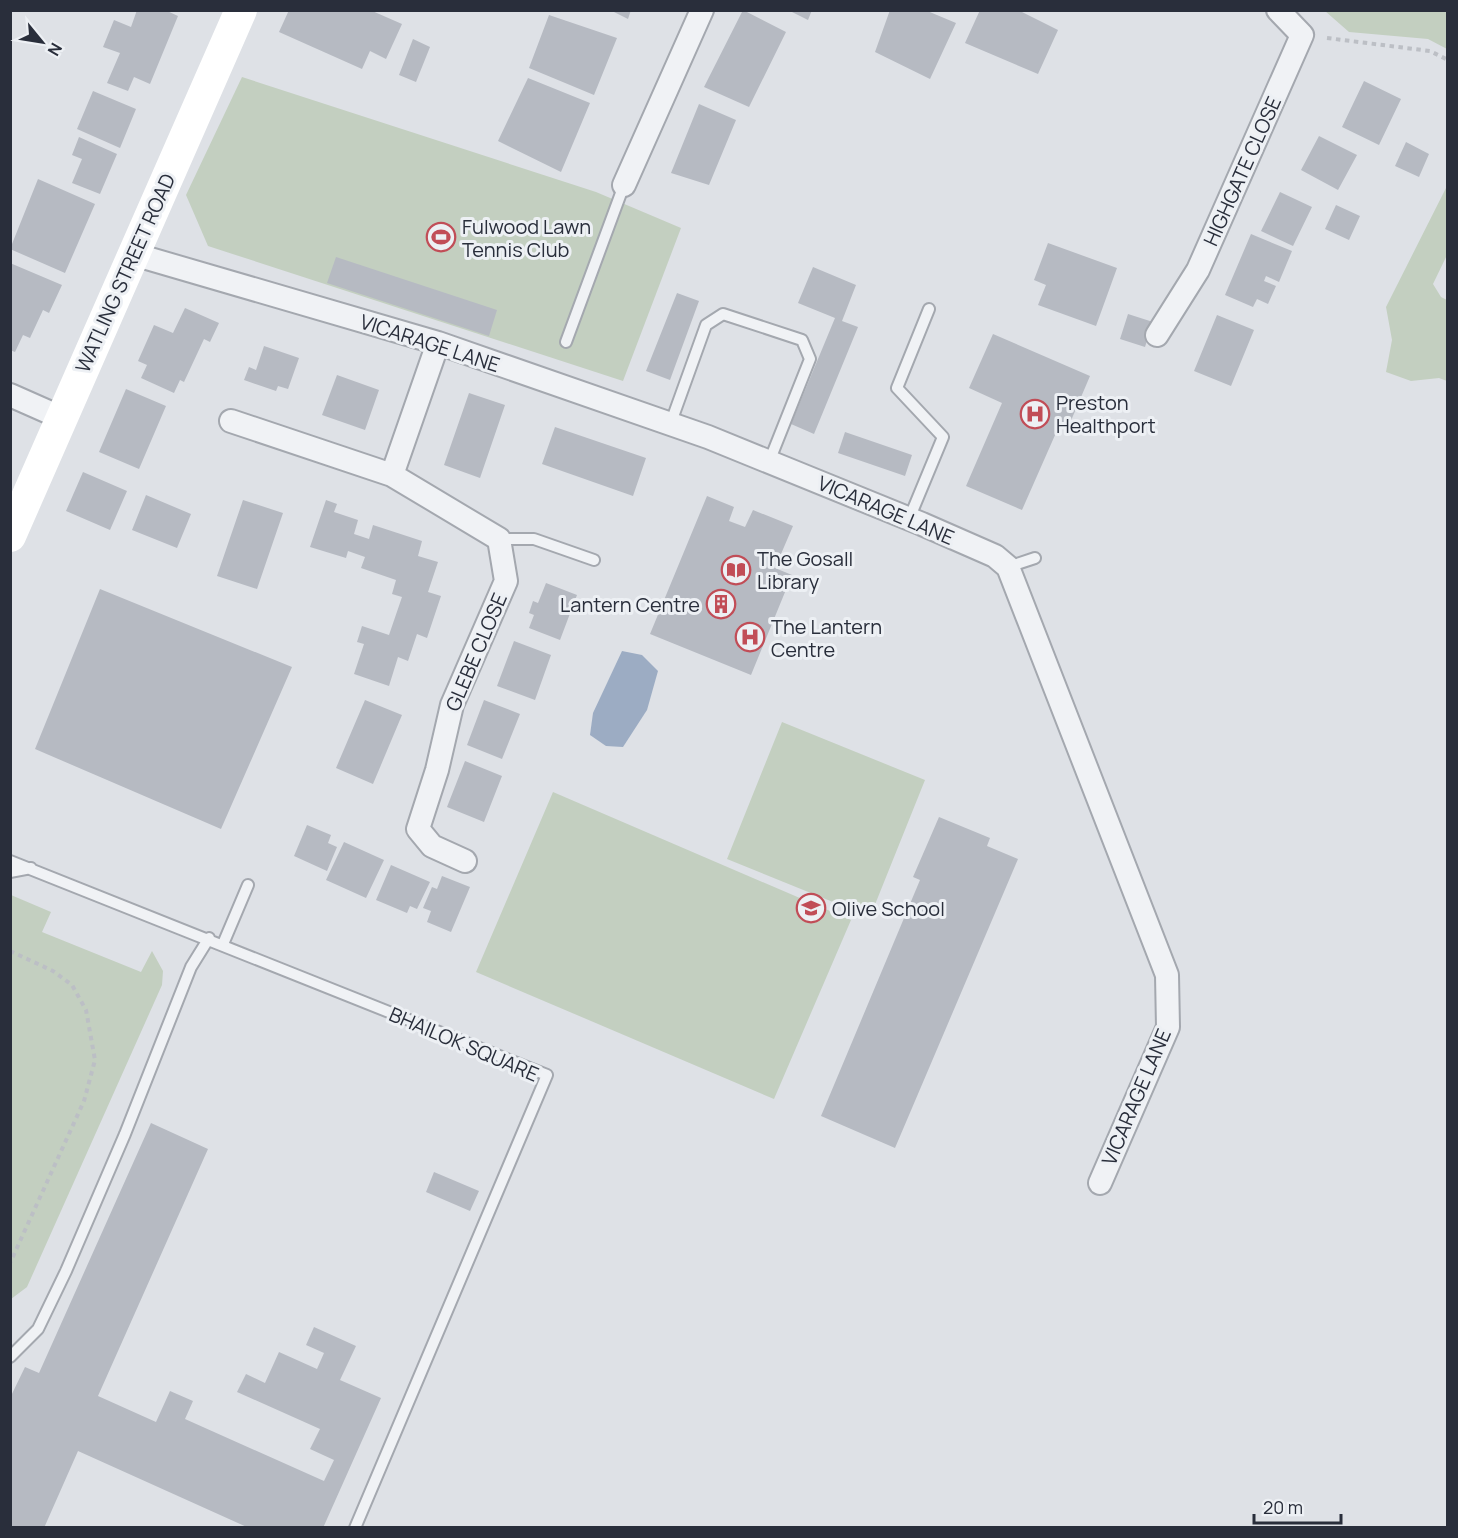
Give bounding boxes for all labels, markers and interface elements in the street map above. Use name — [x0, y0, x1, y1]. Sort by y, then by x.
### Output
north arrow — [12, 12, 72, 72]
text: N — [43, 39, 67, 60]
street label: HIGHGATE CLOSE — [1197, 92, 1287, 250]
street label: WATLING STREET ROAD — [69, 169, 181, 377]
place label: Fulwood Lawn Tennis Club — [462, 213, 591, 263]
sports icon: Fulwood Lawn Tennis Club — [425, 221, 457, 253]
street label: VICARAGE LANE — [357, 308, 503, 378]
place label: Preston Healthport — [1056, 389, 1156, 439]
hospital icon: Preston Healthport — [1019, 398, 1051, 430]
street label: VICARAGE LANE — [814, 469, 958, 551]
place label: The Gosall Library — [757, 545, 853, 595]
library icon: The Gosall Library — [720, 554, 752, 586]
building icon: Lantern Centre — [705, 588, 737, 620]
street label: GLEBE CLOSE — [439, 589, 513, 715]
place label: Lantern Centre — [560, 591, 700, 618]
place label: The Lantern Centre — [771, 613, 882, 663]
hospital icon: The Lantern Centre — [734, 621, 766, 653]
school or university icon: Olive School — [795, 892, 827, 924]
place label: Olive School — [832, 895, 945, 922]
street label: BHAILOK SQUARE — [385, 1000, 543, 1088]
street label: VICARAGE LANE — [1095, 1025, 1177, 1169]
scale bar — [1254, 1487, 1341, 1525]
text: 20 m — [1263, 1495, 1303, 1519]

